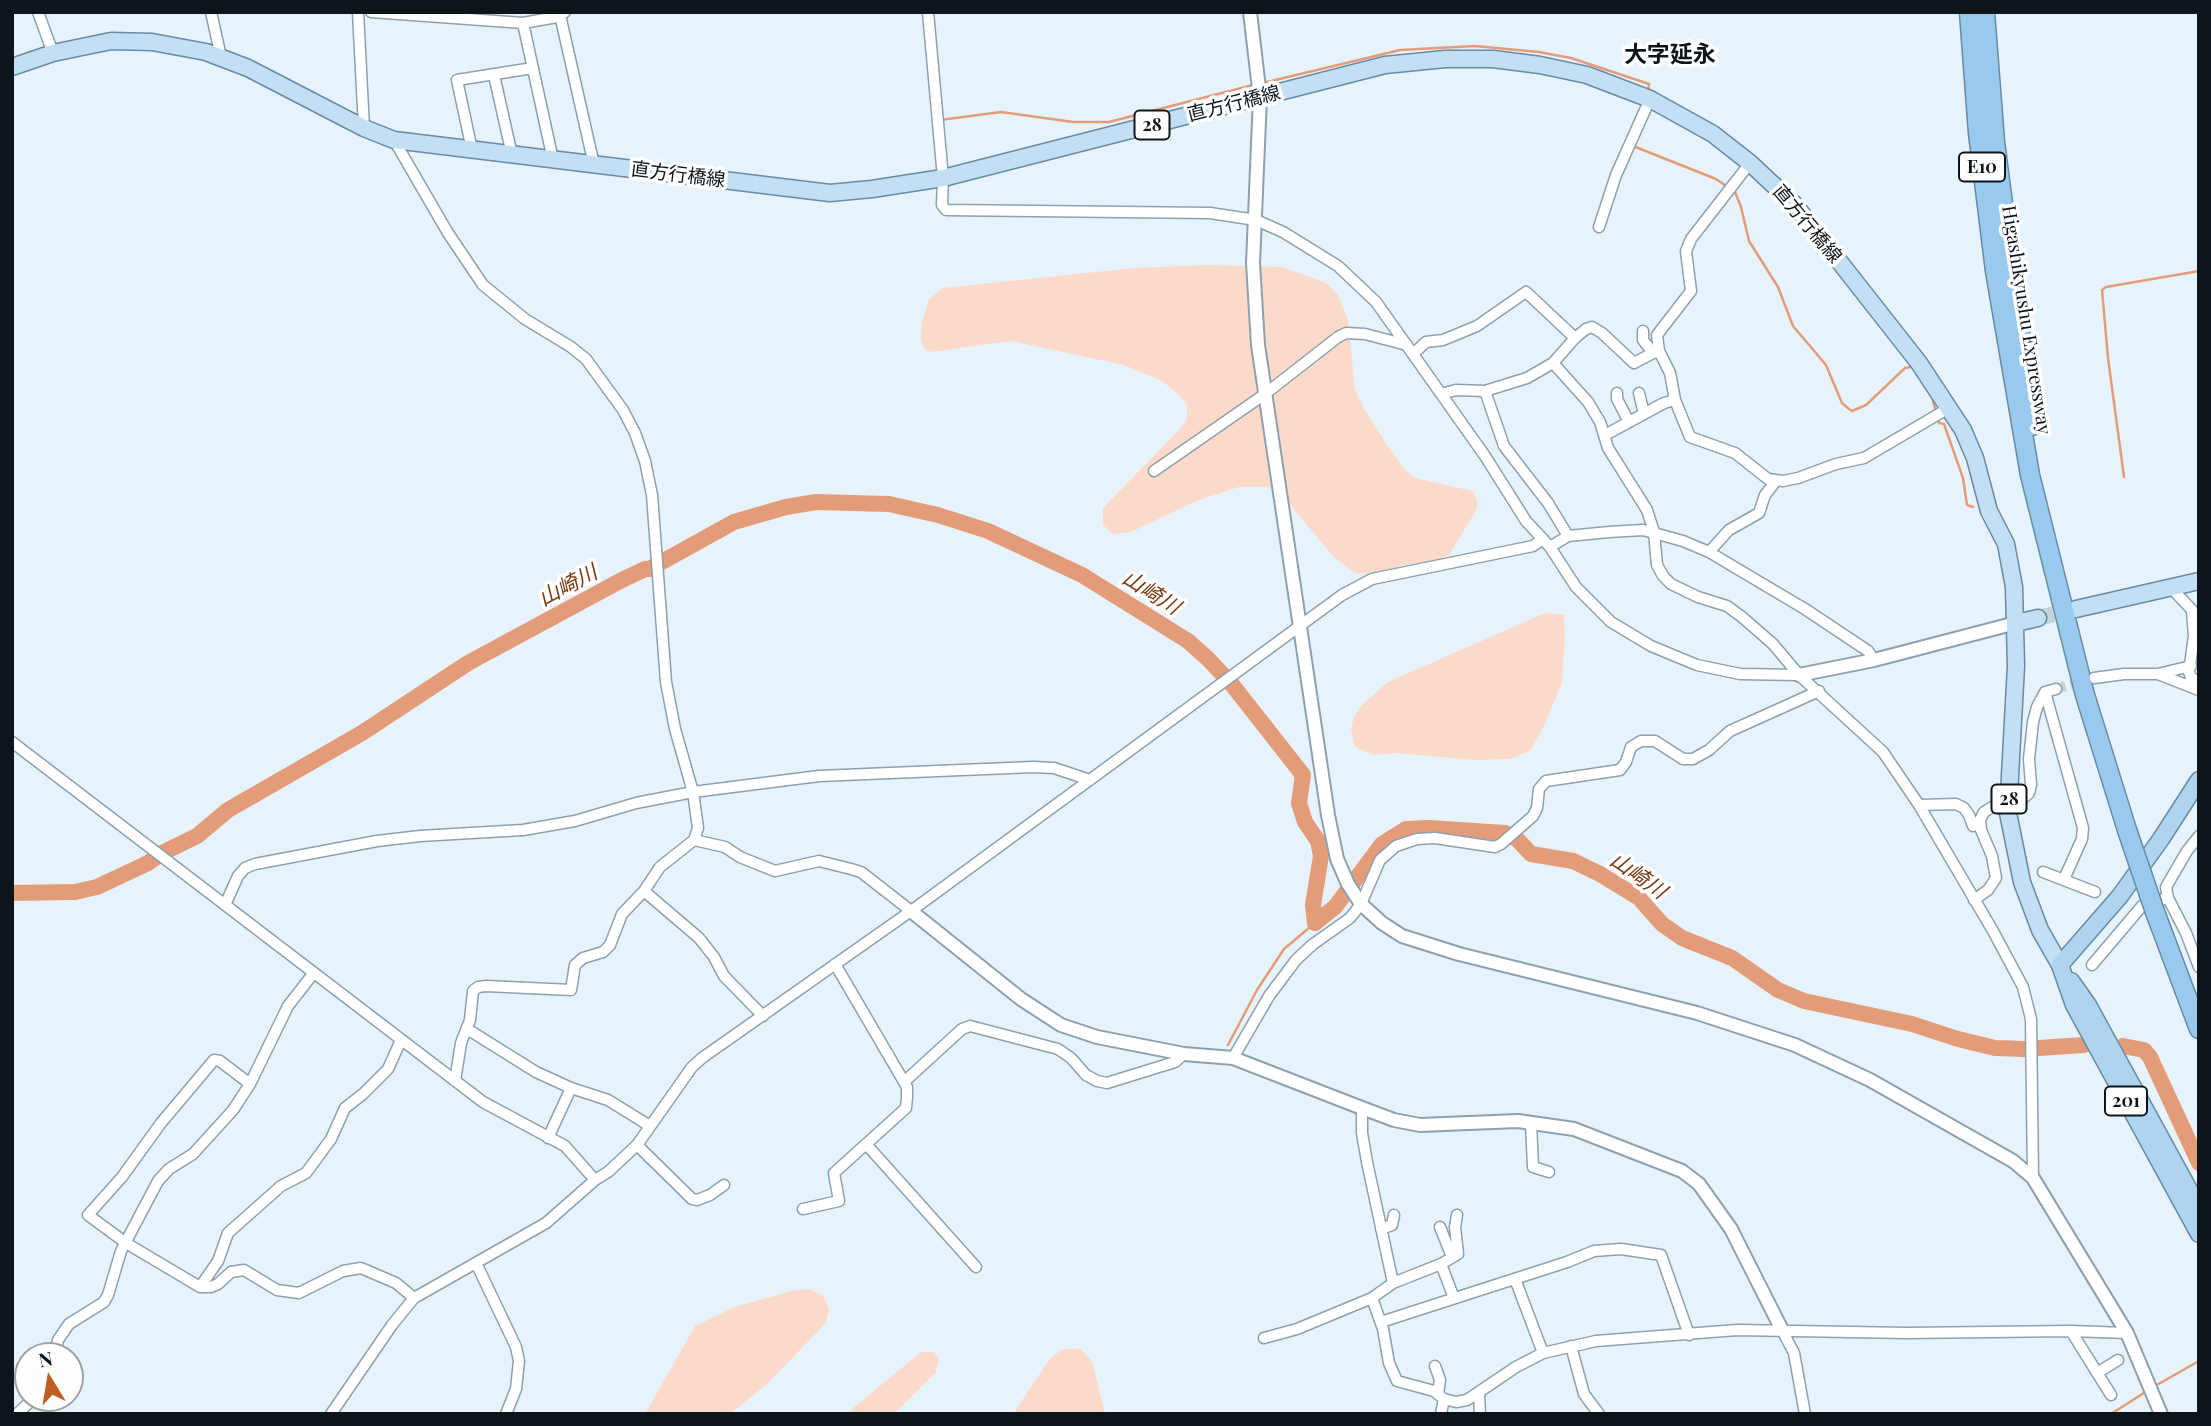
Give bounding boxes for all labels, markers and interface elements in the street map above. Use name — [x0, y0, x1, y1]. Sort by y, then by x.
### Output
district label: 大字延永 — [1624, 41, 1716, 69]
street label: 直方行橋線 — [1185, 81, 1283, 127]
road number: 28 — [1134, 110, 1170, 140]
road number: E10 — [1959, 152, 2005, 182]
street label: 直方行橋線 — [629, 158, 727, 192]
street label: 直方行橋線 — [1768, 180, 1846, 268]
street label: Higashikyushu Expressway — [1997, 204, 2055, 436]
water label: 山崎川 — [534, 560, 602, 612]
water label: 山崎川 — [1118, 566, 1184, 620]
road number: 28 — [1992, 784, 2026, 814]
water label: 山崎川 — [1605, 848, 1671, 904]
road number: 201 — [2105, 1086, 2147, 1116]
north arrow — [14, 1342, 84, 1412]
text: N — [36, 1344, 55, 1372]

